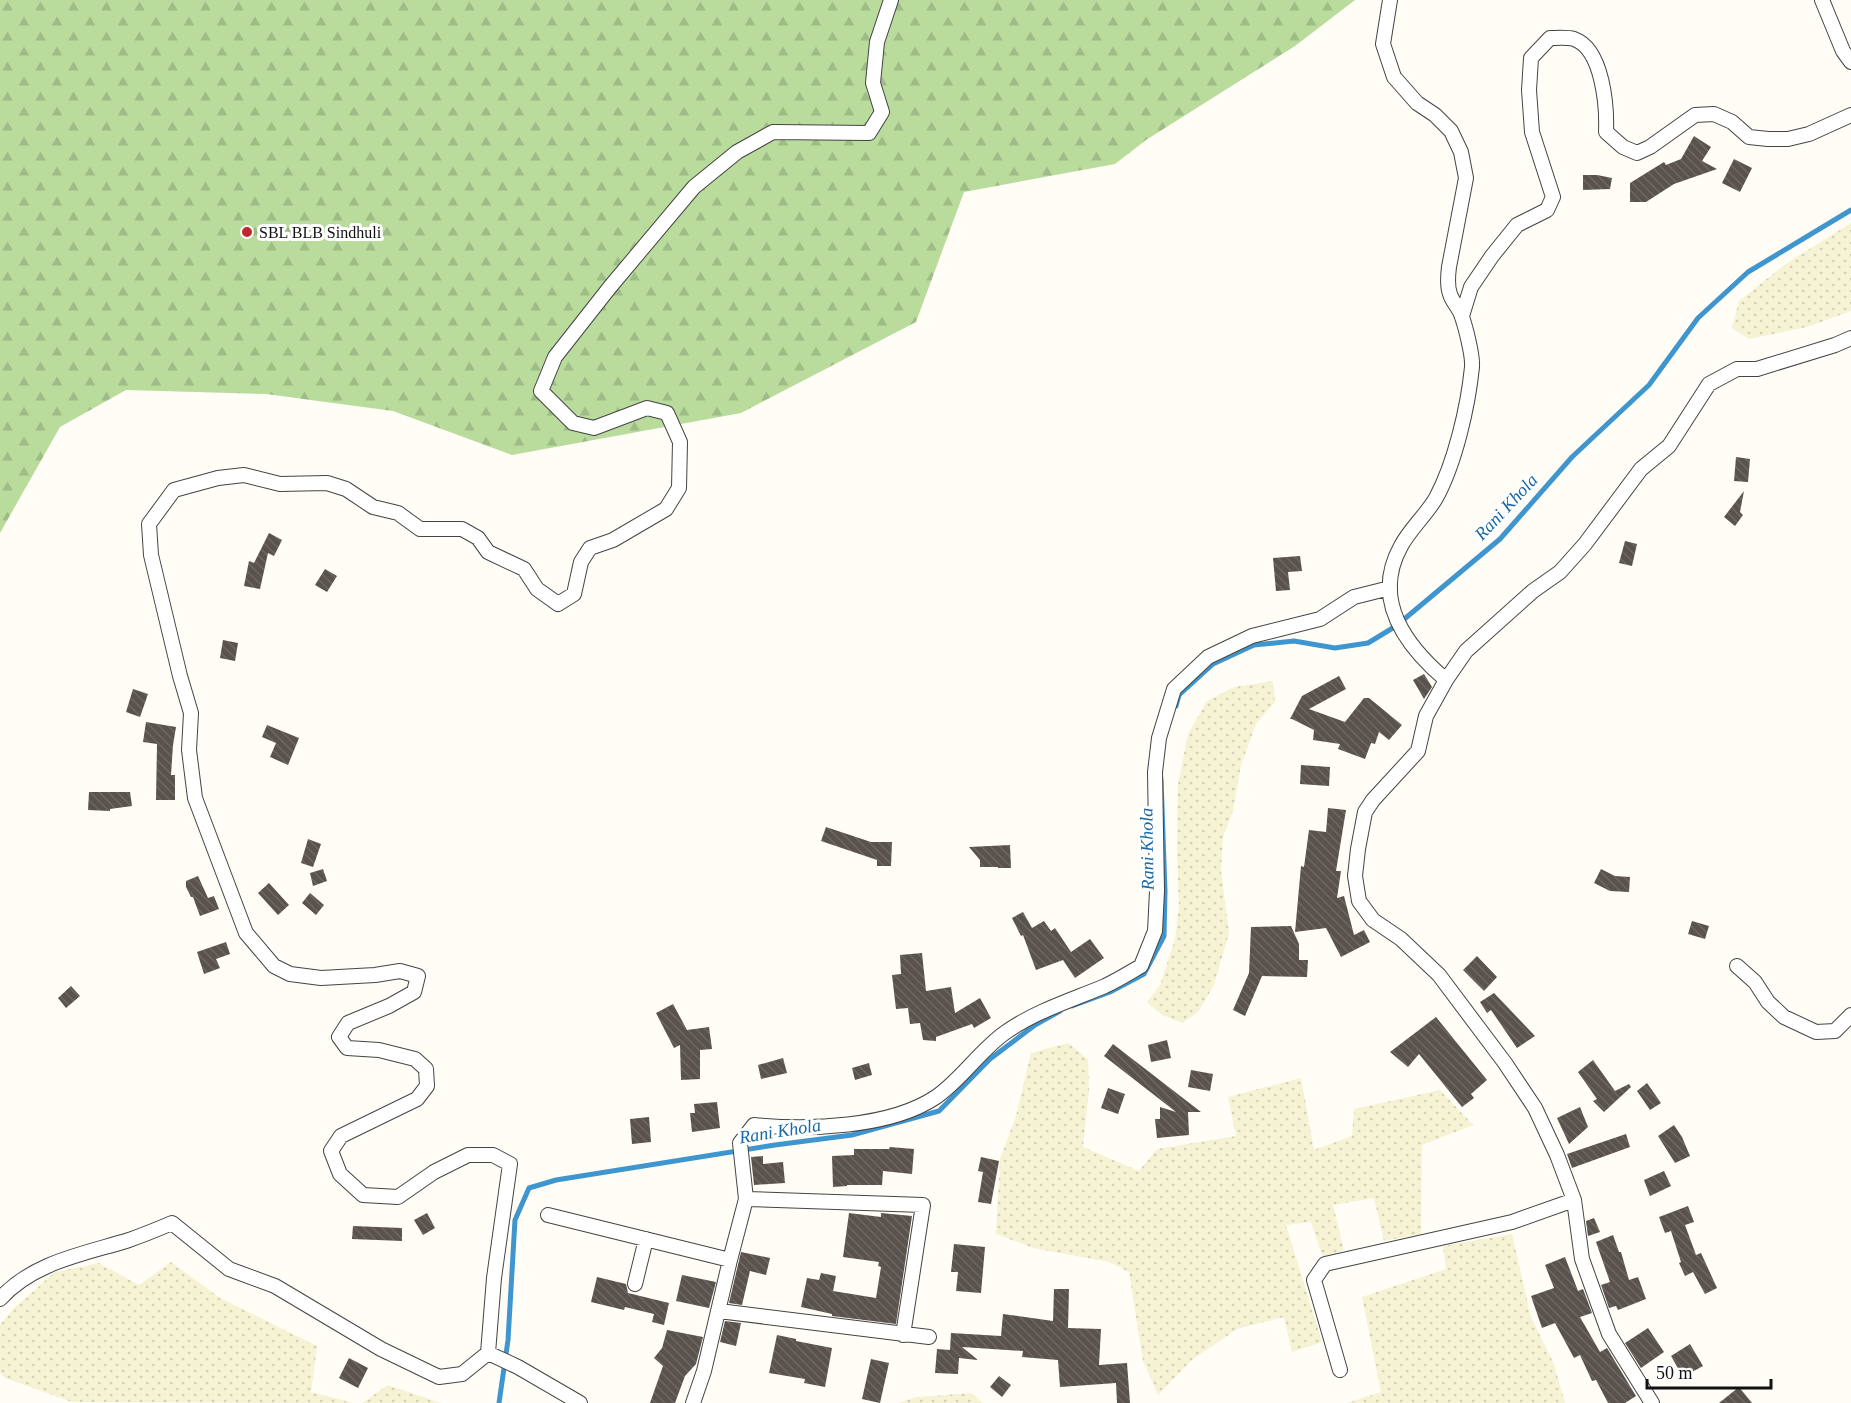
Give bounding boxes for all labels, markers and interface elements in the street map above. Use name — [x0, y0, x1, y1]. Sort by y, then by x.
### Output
place label: SBL BLB Sindhuli — [259, 224, 382, 241]
marker: SBL BLB Sindhuli — [240, 225, 254, 239]
water label: Rani Khola — [1470, 470, 1541, 545]
water label: Rani Khola — [1136, 808, 1158, 891]
water label: Rani Khola — [737, 1115, 822, 1147]
scale bar — [1647, 1352, 1772, 1390]
text: 50 m — [1656, 1363, 1693, 1383]

